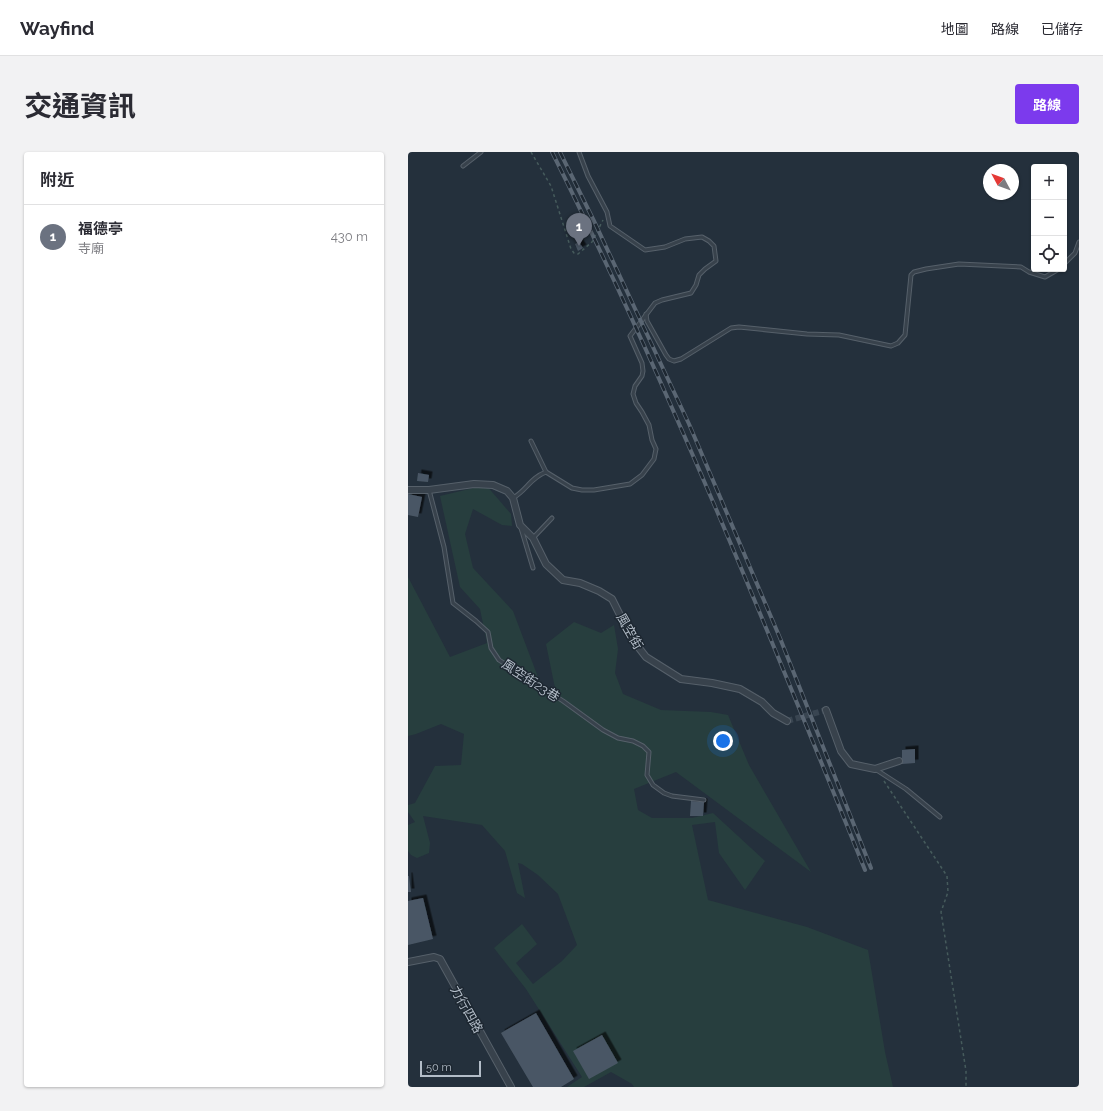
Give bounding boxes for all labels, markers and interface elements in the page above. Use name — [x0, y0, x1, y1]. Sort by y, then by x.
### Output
text: Wayfind — [20, 17, 94, 39]
text: 地圖 — [941, 21, 969, 37]
text: 路線 — [991, 21, 1019, 37]
text: 已儲存 — [1041, 21, 1083, 37]
button: 路線 — [1015, 84, 1079, 124]
text: 交通資訊 — [24, 90, 136, 123]
north arrow — [983, 164, 1019, 200]
map controls — [1031, 164, 1067, 272]
button: + — [1031, 164, 1067, 200]
text: 附近 — [40, 170, 74, 190]
button: − — [1031, 200, 1067, 236]
pin: 1 — [566, 213, 592, 246]
text: 福德亭 — [78, 220, 123, 238]
text: 1 — [50, 229, 56, 244]
text: 430 m — [331, 229, 368, 244]
button: locate — [1031, 236, 1067, 272]
text: 寺廟 — [78, 241, 104, 256]
street label: 風空街 — [613, 611, 646, 652]
street label: 風空街23巷 — [499, 656, 562, 705]
your location — [713, 731, 733, 751]
street label: 力行四路 — [447, 983, 486, 1036]
scale bar — [420, 1059, 481, 1078]
text: 50 m — [426, 1061, 452, 1074]

